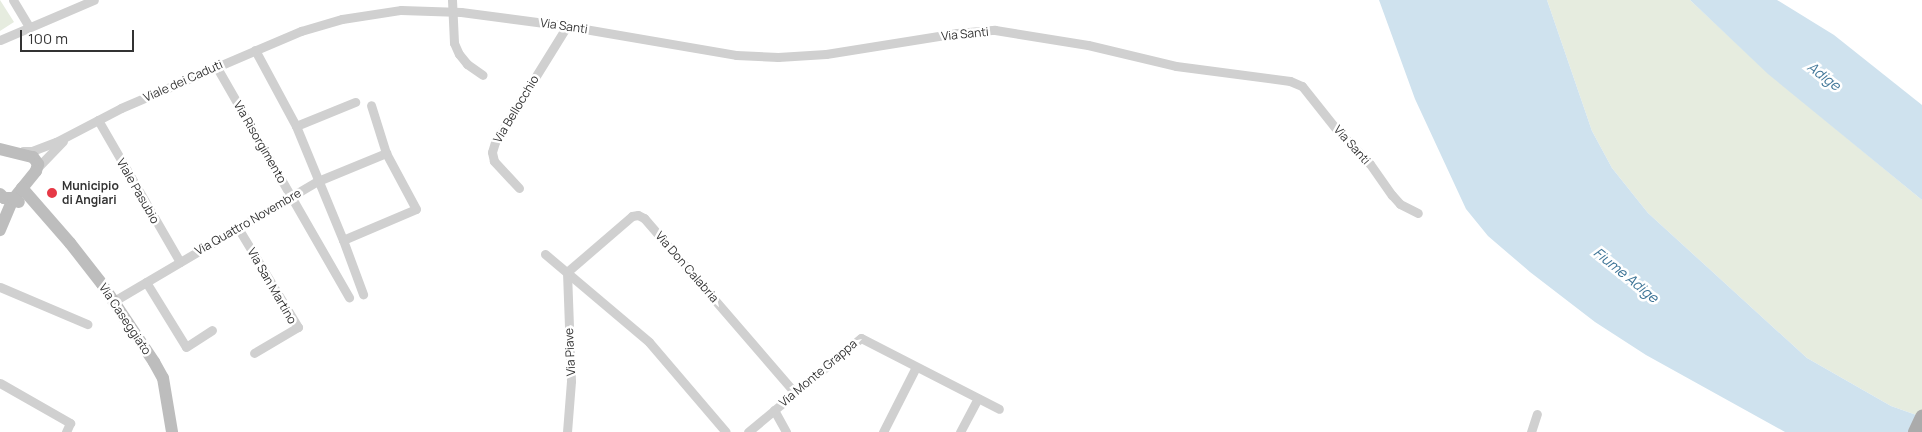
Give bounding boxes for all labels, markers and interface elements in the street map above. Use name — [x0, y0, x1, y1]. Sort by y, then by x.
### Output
street label: Via Santi — [539, 16, 589, 36]
scale bar — [22, 20, 136, 52]
street label: Via Santi — [941, 24, 989, 44]
text: 100 m — [28, 28, 68, 49]
street label: Viale dei Caduti — [141, 57, 225, 105]
water label: Adige — [1804, 58, 1844, 94]
street label: Via Bellocchio — [490, 73, 542, 145]
street label: Via Risorgimento — [231, 98, 289, 186]
street label: Via Santi — [1331, 122, 1373, 168]
street label: Viale Pasubio — [114, 156, 162, 226]
place label: Municipio di Angiari — [62, 179, 119, 207]
street label: Via Quattro Novembre — [192, 186, 304, 258]
marker: Municipio di Angiari — [46, 187, 58, 199]
street label: Via Don Calabria — [652, 229, 722, 305]
water label: Fiume Adige — [1590, 244, 1662, 306]
street label: Via San Martino — [244, 245, 300, 327]
street label: Via Caseggiato — [96, 281, 154, 357]
street label: Via Piave — [562, 328, 578, 376]
street label: Via Monte Grappa — [776, 336, 860, 410]

